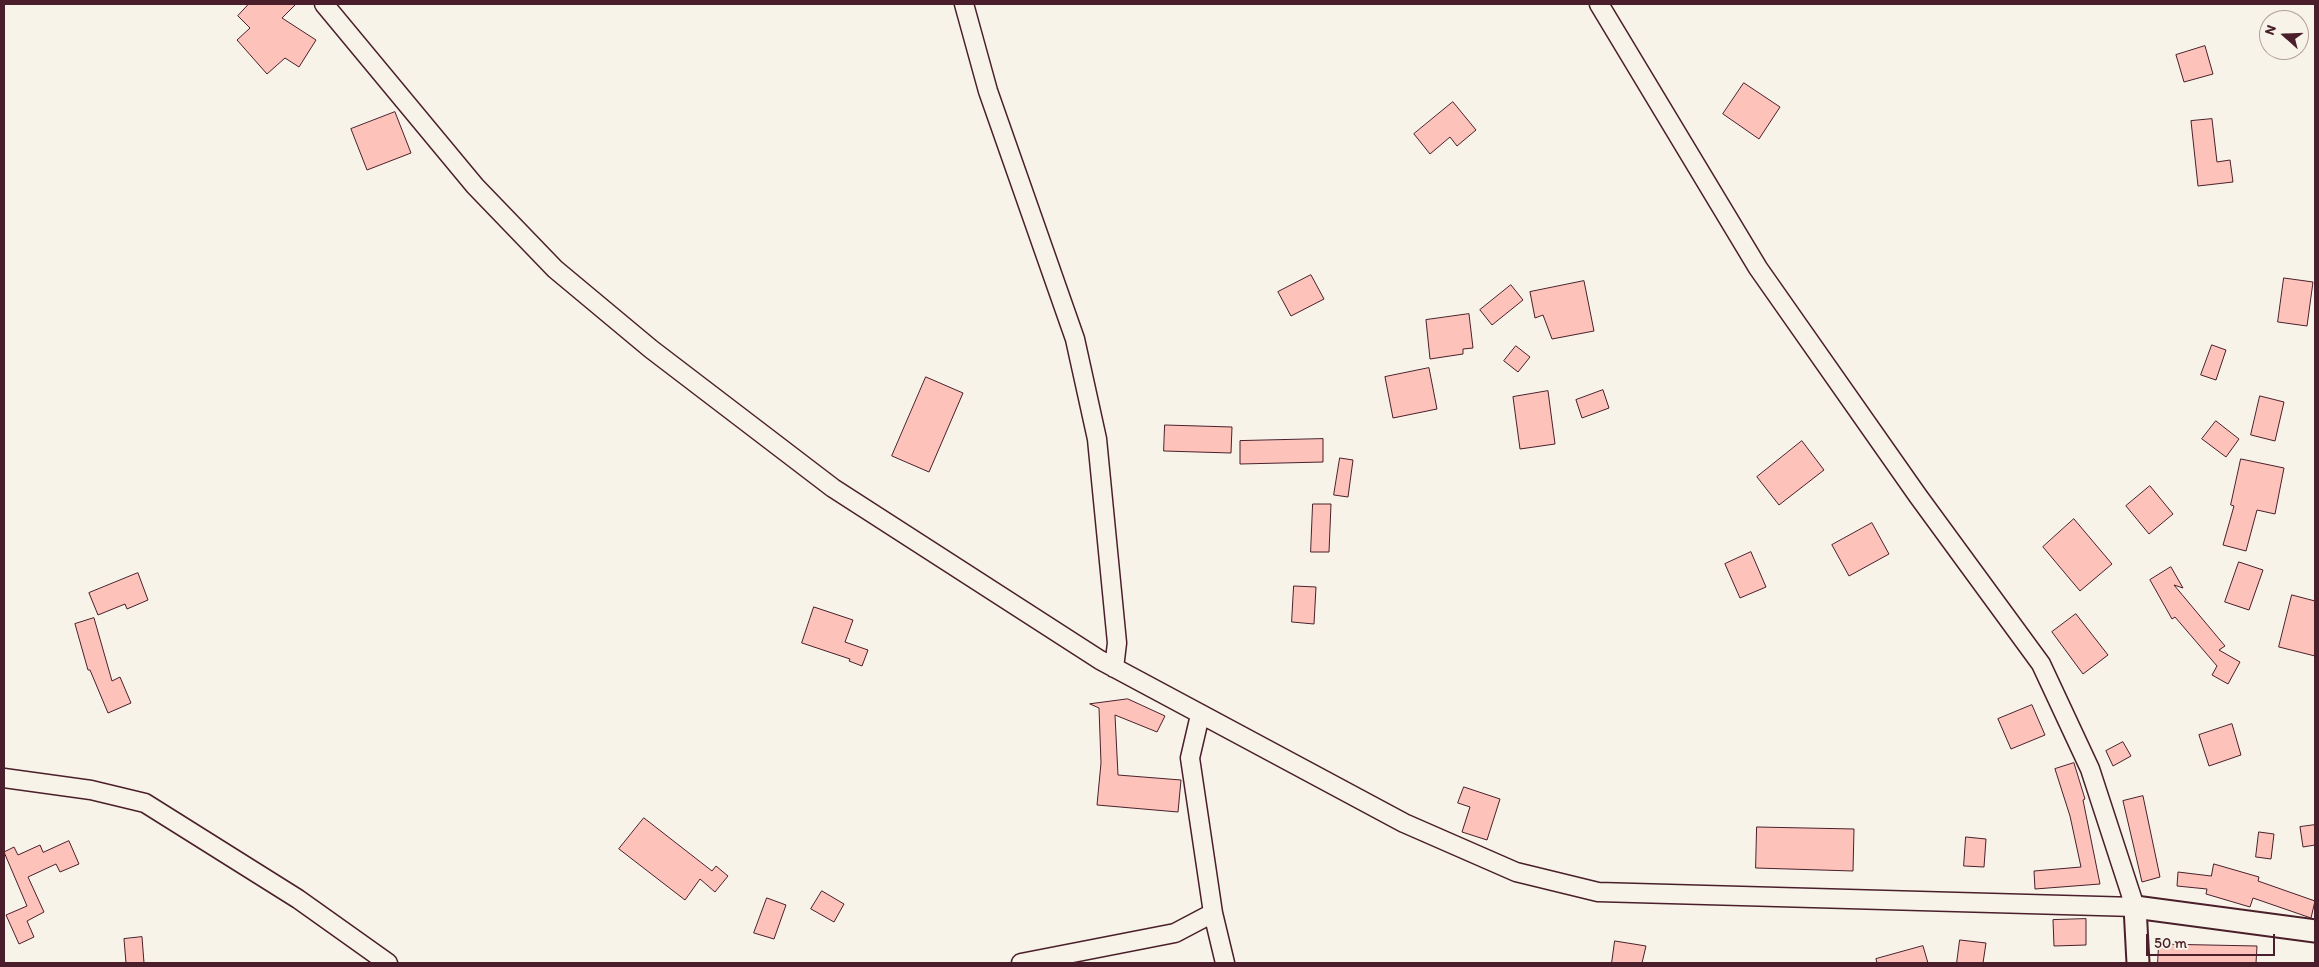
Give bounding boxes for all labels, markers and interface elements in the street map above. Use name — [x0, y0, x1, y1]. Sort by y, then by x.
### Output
north arrow — [2259, 10, 2309, 60]
text: N — [2261, 23, 2280, 37]
scale bar — [2149, 924, 2278, 956]
text: 50 m — [2154, 934, 2187, 952]

